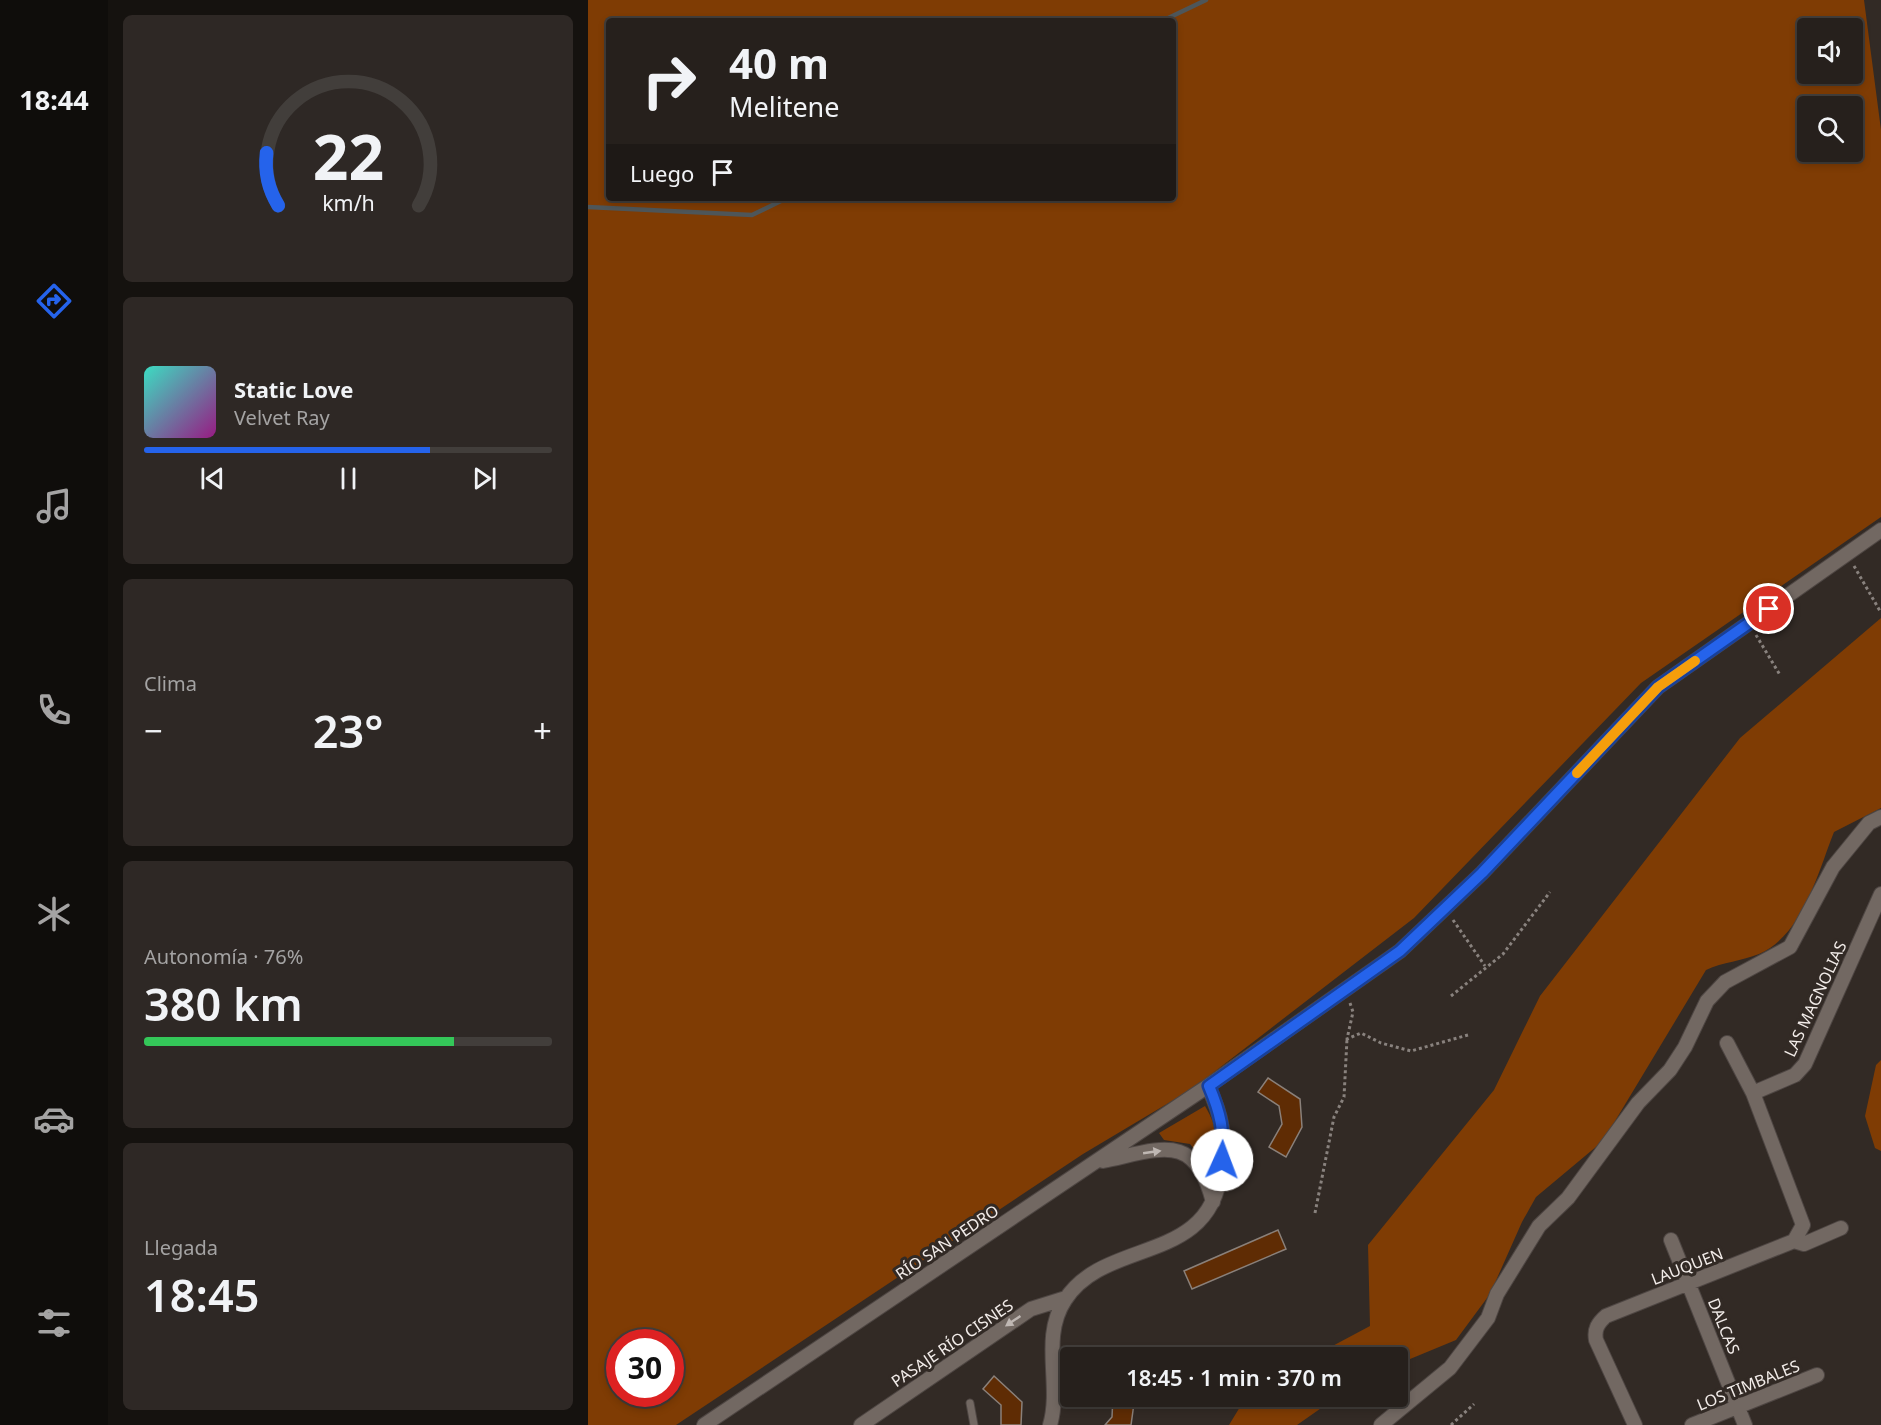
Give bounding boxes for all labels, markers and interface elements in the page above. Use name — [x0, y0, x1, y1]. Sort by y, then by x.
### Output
map controls — [1797, 18, 1863, 162]
button: sound — [1797, 18, 1863, 84]
text: 40 m — [729, 34, 829, 91]
icon: right — [630, 42, 708, 120]
text: 18:44 — [19, 81, 89, 118]
text: Melitene — [729, 88, 840, 125]
button: search — [1797, 96, 1863, 162]
text: 22 — [312, 113, 384, 198]
icon: arrive — [706, 156, 739, 189]
text: Luego — [630, 158, 694, 188]
text: km/h — [322, 188, 374, 217]
icon: directions — [33, 280, 75, 322]
text: Static Love — [234, 374, 353, 404]
text: Velvet Ray — [234, 404, 330, 431]
icon: previous — [196, 462, 229, 495]
icon: pause — [332, 462, 365, 495]
icon: next — [468, 462, 501, 495]
icon: music — [33, 485, 75, 527]
pin — [1743, 583, 1794, 634]
icon: arrive — [1752, 592, 1785, 625]
text: Clima — [144, 670, 197, 697]
icon: phone — [33, 689, 75, 731]
text: 23° — [313, 700, 383, 761]
text: − — [144, 708, 163, 753]
text: + — [533, 708, 552, 753]
icon: climate — [33, 893, 75, 935]
street label: LAS MAGNOLIAS — [1779, 937, 1851, 1060]
text: Autonomía · 76% — [144, 943, 303, 970]
text: 380 km — [144, 973, 303, 1034]
icon: car — [33, 1098, 75, 1140]
position arrow — [1190, 1128, 1254, 1192]
one-way arrow — [1143, 1147, 1162, 1156]
street label: RÍO SAN PEDRO — [891, 1199, 1003, 1285]
text: Llegada — [144, 1234, 218, 1261]
street label: LAUQUEN — [1648, 1242, 1726, 1290]
text: 18:45 — [144, 1264, 259, 1325]
street label: PASAJE RÍO CISNES — [887, 1294, 1017, 1392]
street label: DALCAS — [1703, 1295, 1745, 1358]
icon: filters — [33, 1302, 75, 1344]
one-way arrow — [1005, 1315, 1021, 1326]
speed limit sign: 30 — [606, 1329, 684, 1407]
street label: LOS TIMBALES — [1693, 1354, 1803, 1416]
text: 18:45 · 1 min · 370 m — [1126, 1362, 1342, 1392]

